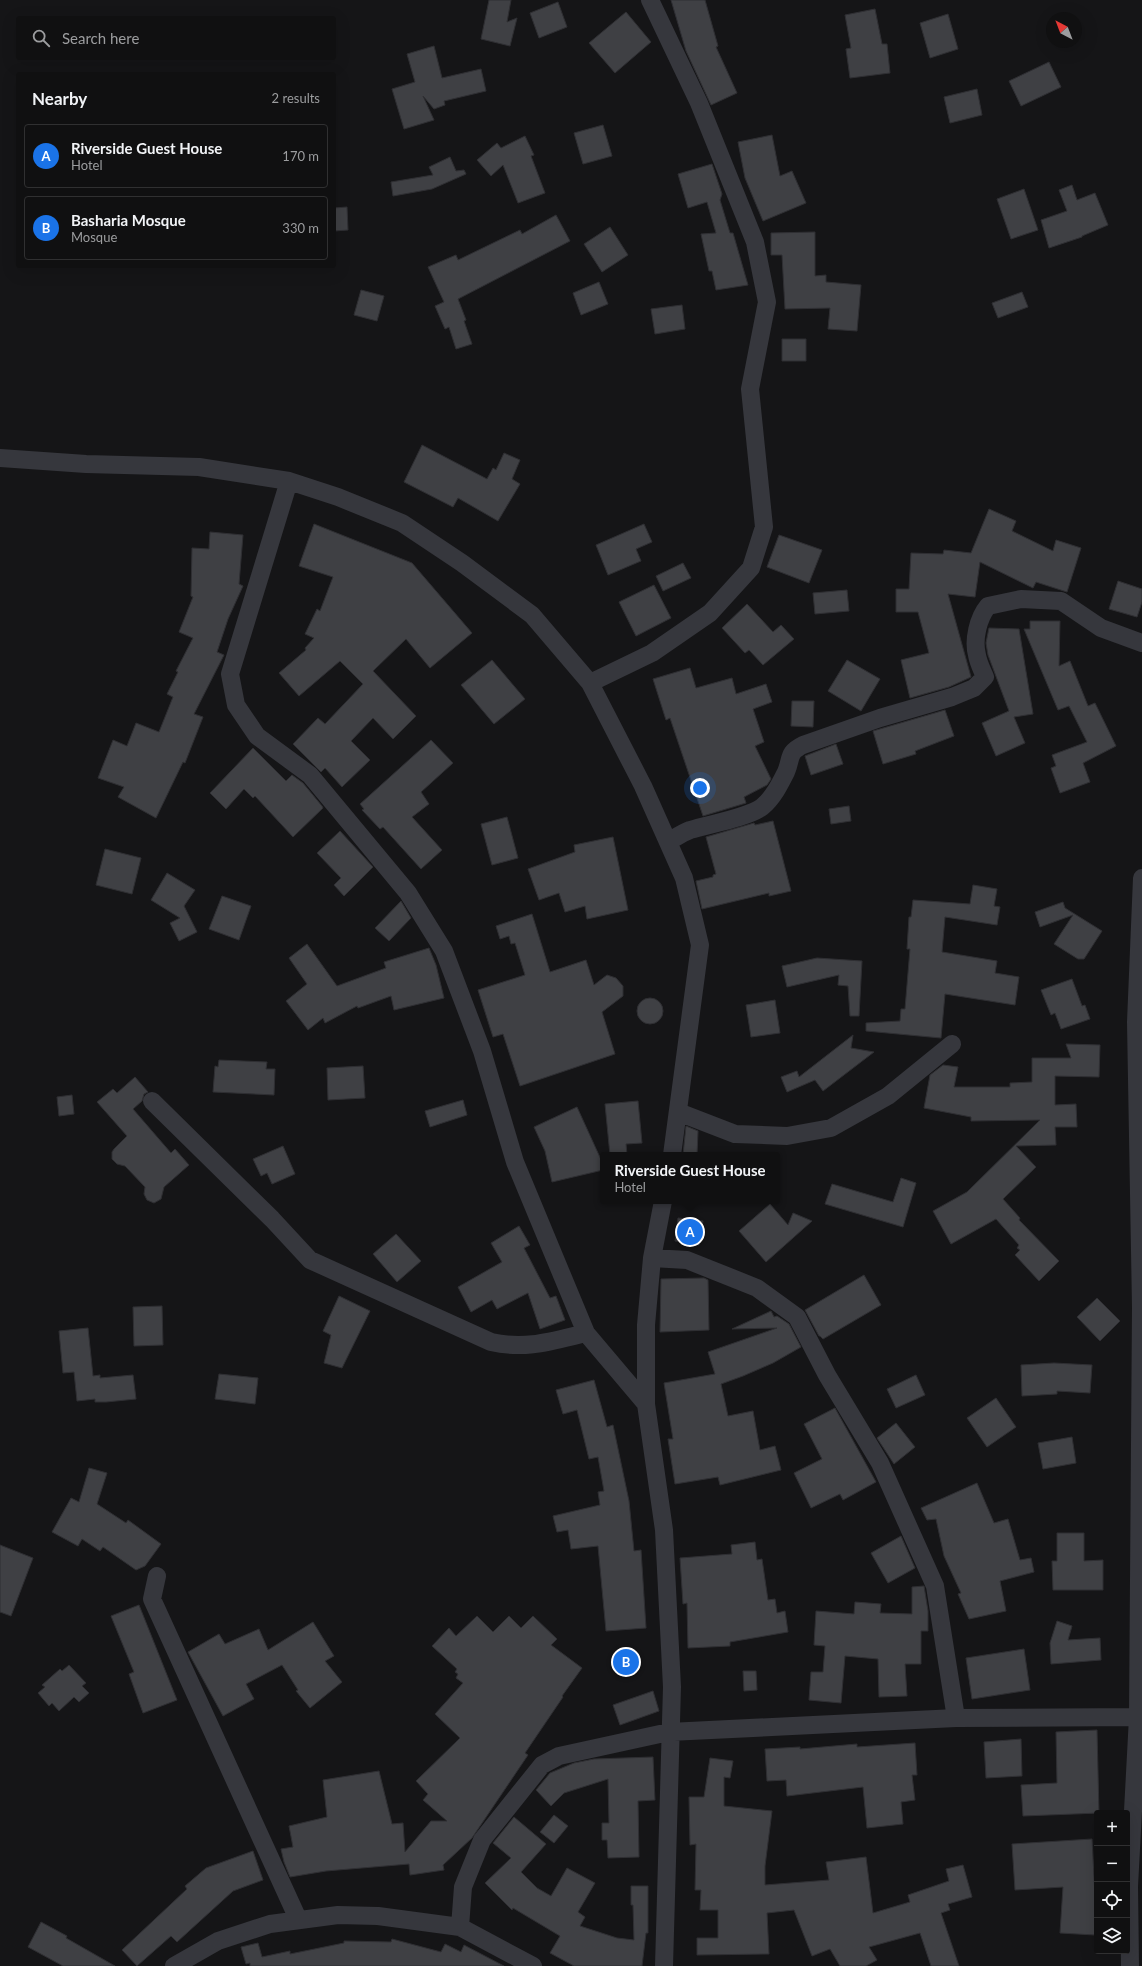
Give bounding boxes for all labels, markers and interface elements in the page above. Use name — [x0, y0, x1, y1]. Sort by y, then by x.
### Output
north arrow — [1046, 12, 1082, 48]
search box — [16, 16, 336, 60]
icon: search — [30, 27, 52, 49]
text: Search here — [62, 29, 139, 47]
text: Nearby — [32, 88, 87, 109]
text: 2 results — [272, 90, 320, 106]
text: Riverside Guest House — [71, 139, 222, 157]
text: A — [41, 148, 51, 164]
text: 170 m — [282, 148, 319, 164]
text: Hotel — [71, 157, 103, 173]
text: Basharia Mosque — [71, 211, 186, 229]
text: B — [42, 220, 50, 236]
text: 330 m — [282, 220, 319, 236]
text: Mosque — [71, 229, 117, 245]
your location — [690, 778, 710, 798]
popup — [600, 1152, 780, 1204]
text: Riverside Guest House — [614, 1161, 766, 1179]
text: Hotel — [614, 1179, 646, 1195]
pin: A — [677, 1217, 703, 1247]
pin: B — [613, 1647, 639, 1677]
map controls — [1094, 1810, 1130, 1954]
button: + — [1094, 1810, 1130, 1846]
button: − — [1094, 1846, 1130, 1882]
button: locate — [1094, 1882, 1130, 1918]
button: layers — [1094, 1918, 1130, 1954]

